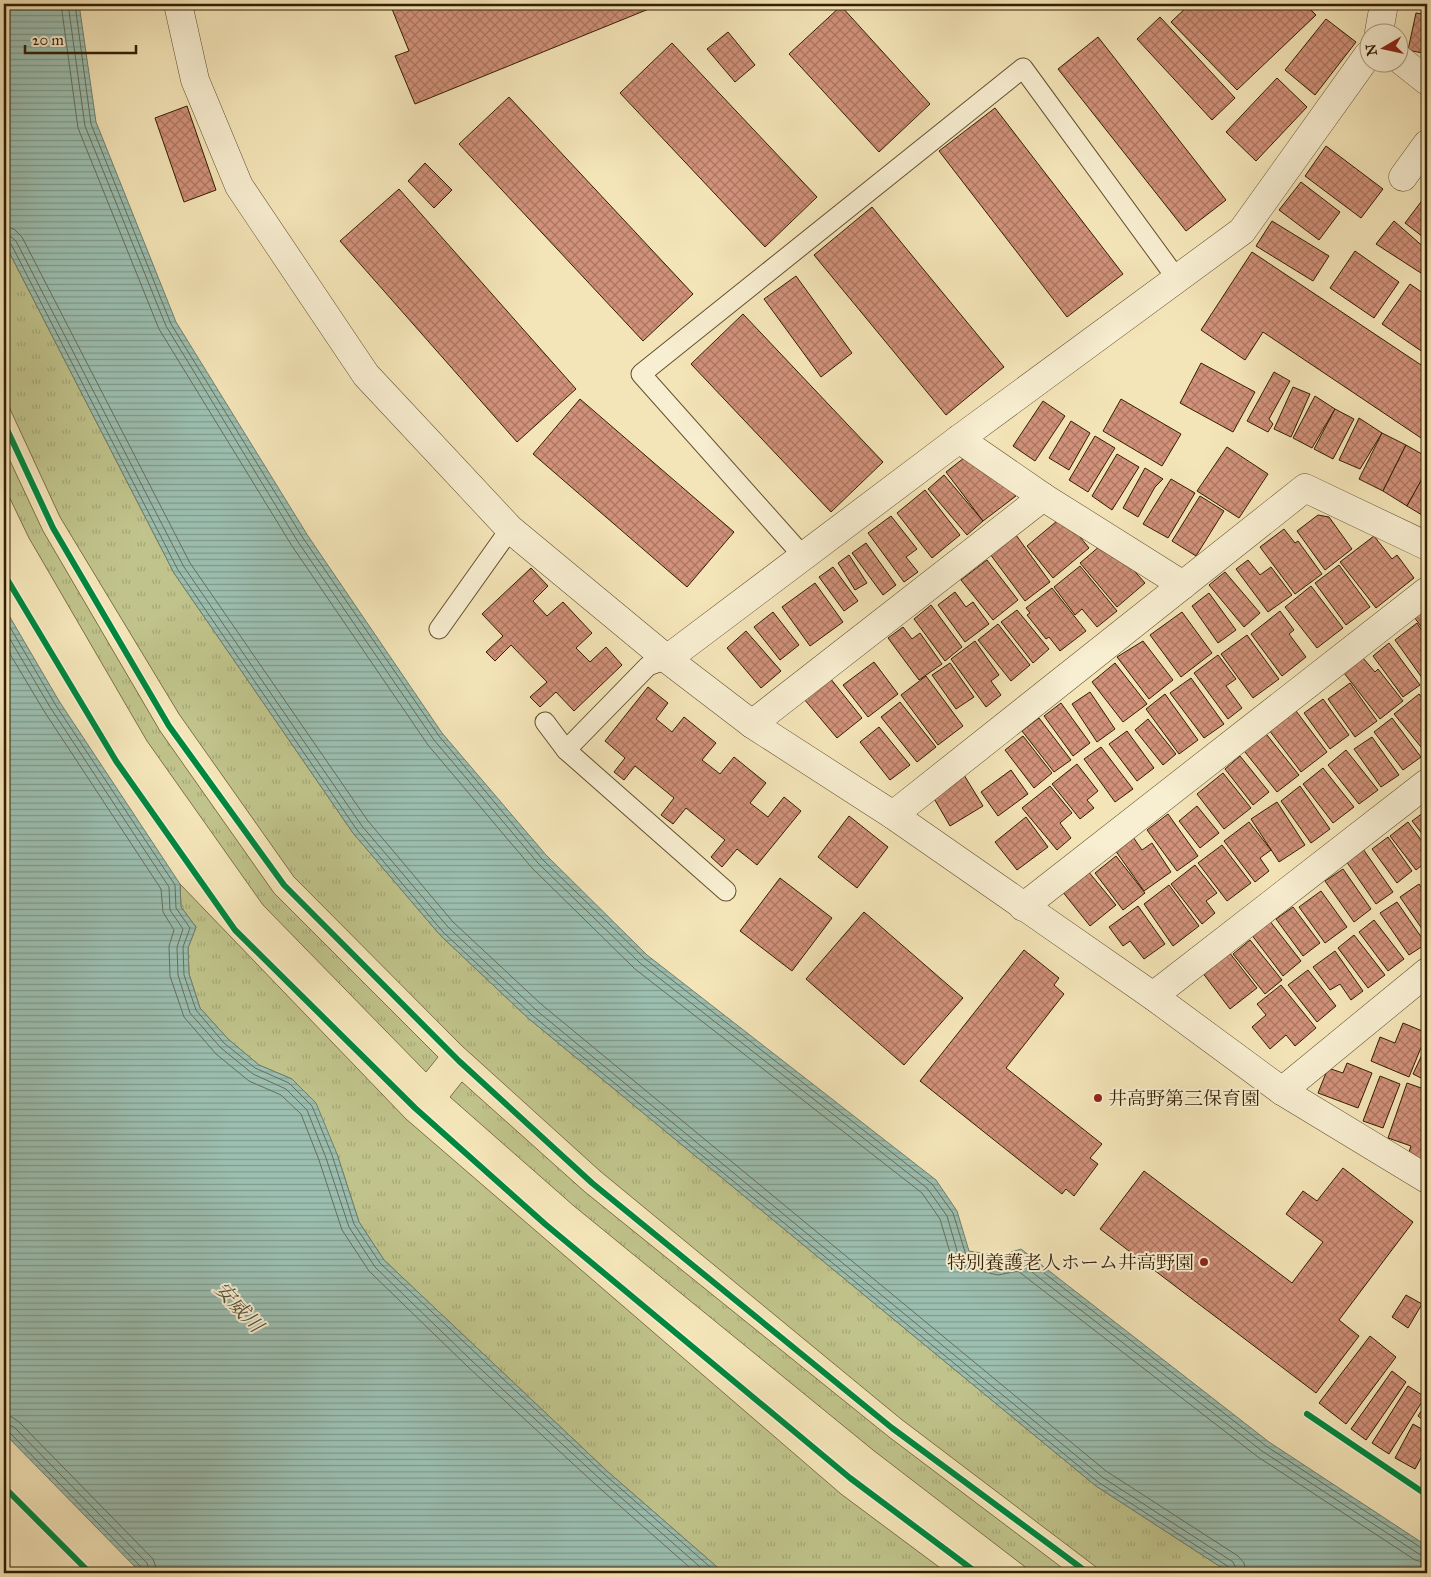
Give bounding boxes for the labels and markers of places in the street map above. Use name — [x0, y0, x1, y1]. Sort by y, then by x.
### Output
place label: 井高野第三保育園 — [1108, 1087, 1260, 1110]
marker: 井高野第三保育園 — [1092, 1092, 1104, 1104]
place label: 特別養護老人ホーム井高野園 — [947, 1251, 1194, 1274]
marker: 特別養護老人ホーム井高野園 — [1198, 1256, 1210, 1268]

